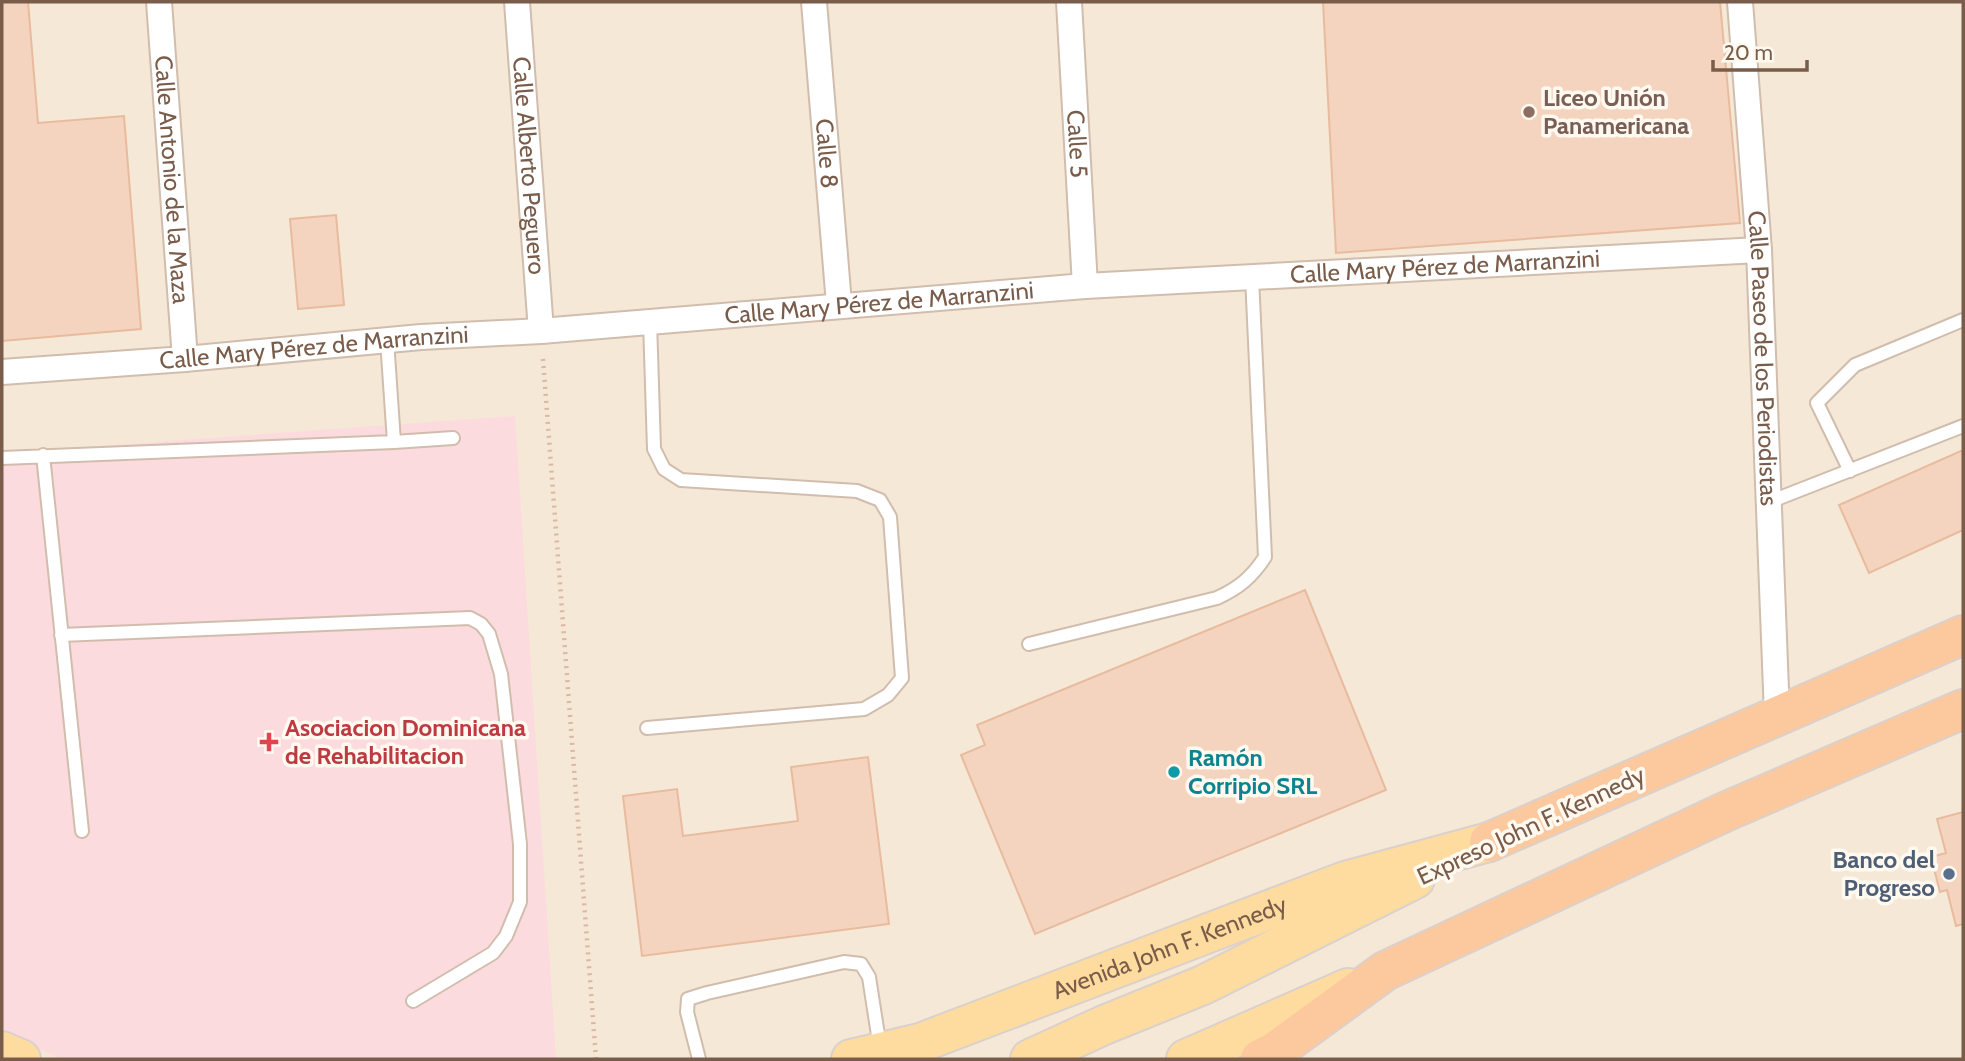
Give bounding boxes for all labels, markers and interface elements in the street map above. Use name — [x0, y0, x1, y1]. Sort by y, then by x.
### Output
scale bar — [1713, 28, 1808, 72]
text: 20 m — [1724, 40, 1773, 65]
street label: Calle Antonio de la Maza — [149, 54, 196, 305]
street label: Calle Alberto Peguero — [507, 56, 552, 275]
place label: Liceo Unión Panamericana — [1543, 83, 1689, 140]
marker: Liceo Unión Panamericana — [1521, 104, 1537, 120]
street label: Calle 5 — [1061, 109, 1094, 179]
street label: Calle 8 — [810, 117, 844, 189]
street label: Calle Paseo de los Periodistas — [1742, 209, 1784, 507]
street label: Calle Mary Pérez de Marranzini — [1289, 244, 1601, 289]
street label: Calle Mary Pérez de Marranzini — [723, 275, 1035, 330]
street label: Calle Mary Pérez de Marranzini — [158, 320, 469, 375]
place label: Asociacion Dominicana de Rehabilitacion — [285, 713, 526, 770]
marker: Asociacion Dominicana de Rehabilitacion — [259, 732, 279, 752]
place label: Ramón Corripio SRL — [1188, 743, 1317, 800]
street label: Expreso John F. Kennedy — [1412, 760, 1649, 891]
marker: Ramón Corripio SRL — [1166, 764, 1182, 780]
place label: Banco del Progreso — [1832, 845, 1935, 902]
marker: Banco del Progreso — [1941, 866, 1957, 882]
street label: Avenida John F. Kennedy — [1048, 890, 1291, 1005]

